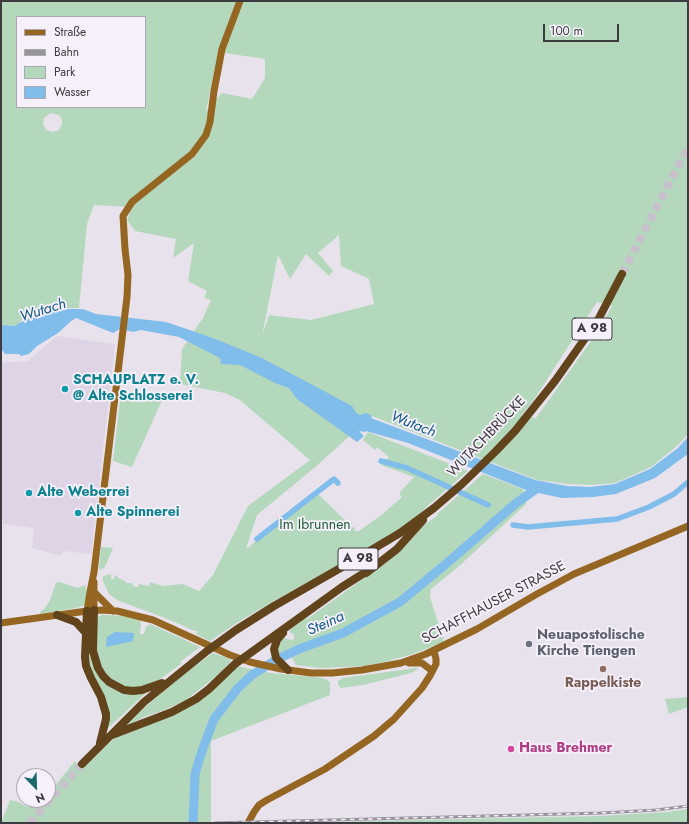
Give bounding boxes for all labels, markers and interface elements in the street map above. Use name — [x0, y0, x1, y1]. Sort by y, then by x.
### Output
legend — [16, 16, 146, 108]
scale bar — [545, 16, 621, 42]
text: 100 m — [550, 22, 583, 40]
text: Straße — [54, 23, 86, 41]
text: Bahn — [54, 43, 79, 61]
text: Park — [54, 63, 75, 81]
text: Wasser — [54, 83, 90, 101]
water label: Wutach — [18, 295, 68, 327]
road number: A 98 — [572, 318, 612, 340]
place label: SCHAUPLATZ e. V. @ Alte Schlosserei — [73, 373, 199, 406]
marker: SCHAUPLATZ e. V. @ Alte Schlosserei — [60, 384, 70, 394]
street label: WUTACHBRÜCKE — [444, 393, 530, 481]
water label: Wutach — [388, 408, 438, 442]
place label: Alte Weberrei — [37, 485, 129, 501]
marker: Alte Weberrei — [24, 488, 34, 498]
place label: Alte Spinnerei — [86, 505, 180, 521]
marker: Alte Spinnerei — [73, 508, 83, 518]
park label: Im Ibrunnen — [279, 518, 351, 534]
road number: A 98 — [338, 548, 378, 570]
street label: SCHAFFHAUSER STRASSE — [419, 558, 569, 648]
water label: Steina — [305, 608, 347, 640]
place label: Neuapostolische Kirche Tiengen — [537, 628, 645, 660]
marker: Neuapostolische Kirche Tiengen — [524, 639, 534, 649]
marker: Rappelkiste — [598, 664, 608, 674]
place label: Rappelkiste — [565, 676, 641, 692]
place label: Haus Brehmer — [519, 741, 612, 757]
marker: Haus Brehmer — [506, 744, 516, 754]
north arrow — [16, 768, 56, 808]
text: N — [33, 789, 47, 807]

